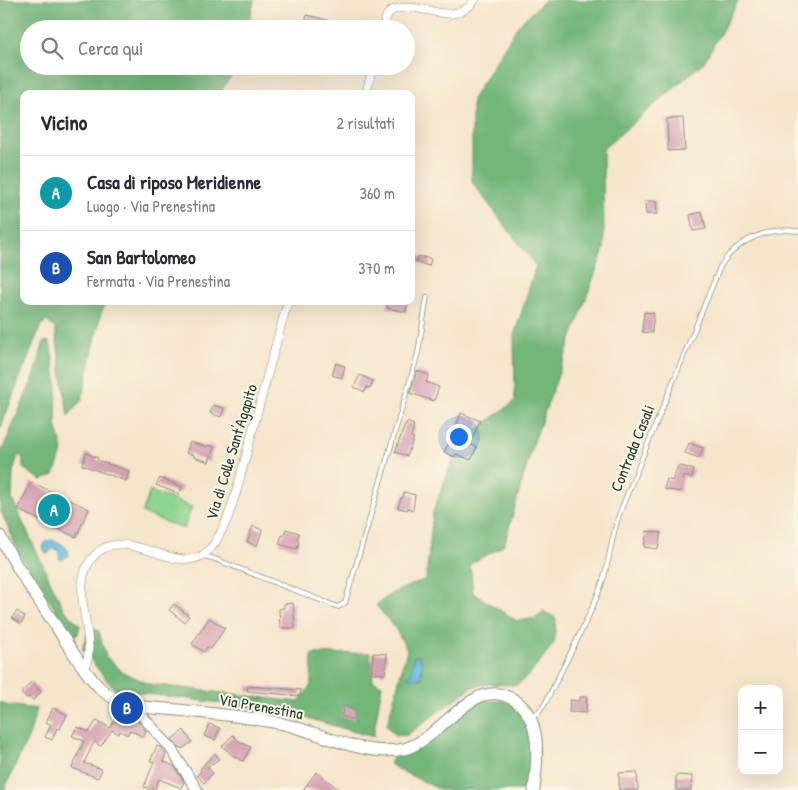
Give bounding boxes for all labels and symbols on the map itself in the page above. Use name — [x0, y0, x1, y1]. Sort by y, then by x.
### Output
street label: Via di Colle Sant'Agapito — [200, 381, 262, 523]
street label: Contrada Casali — [605, 401, 659, 495]
your location — [446, 424, 472, 450]
pin: A — [38, 491, 70, 529]
street label: Via Prenestina — [217, 688, 305, 724]
pin: B — [111, 689, 143, 727]

